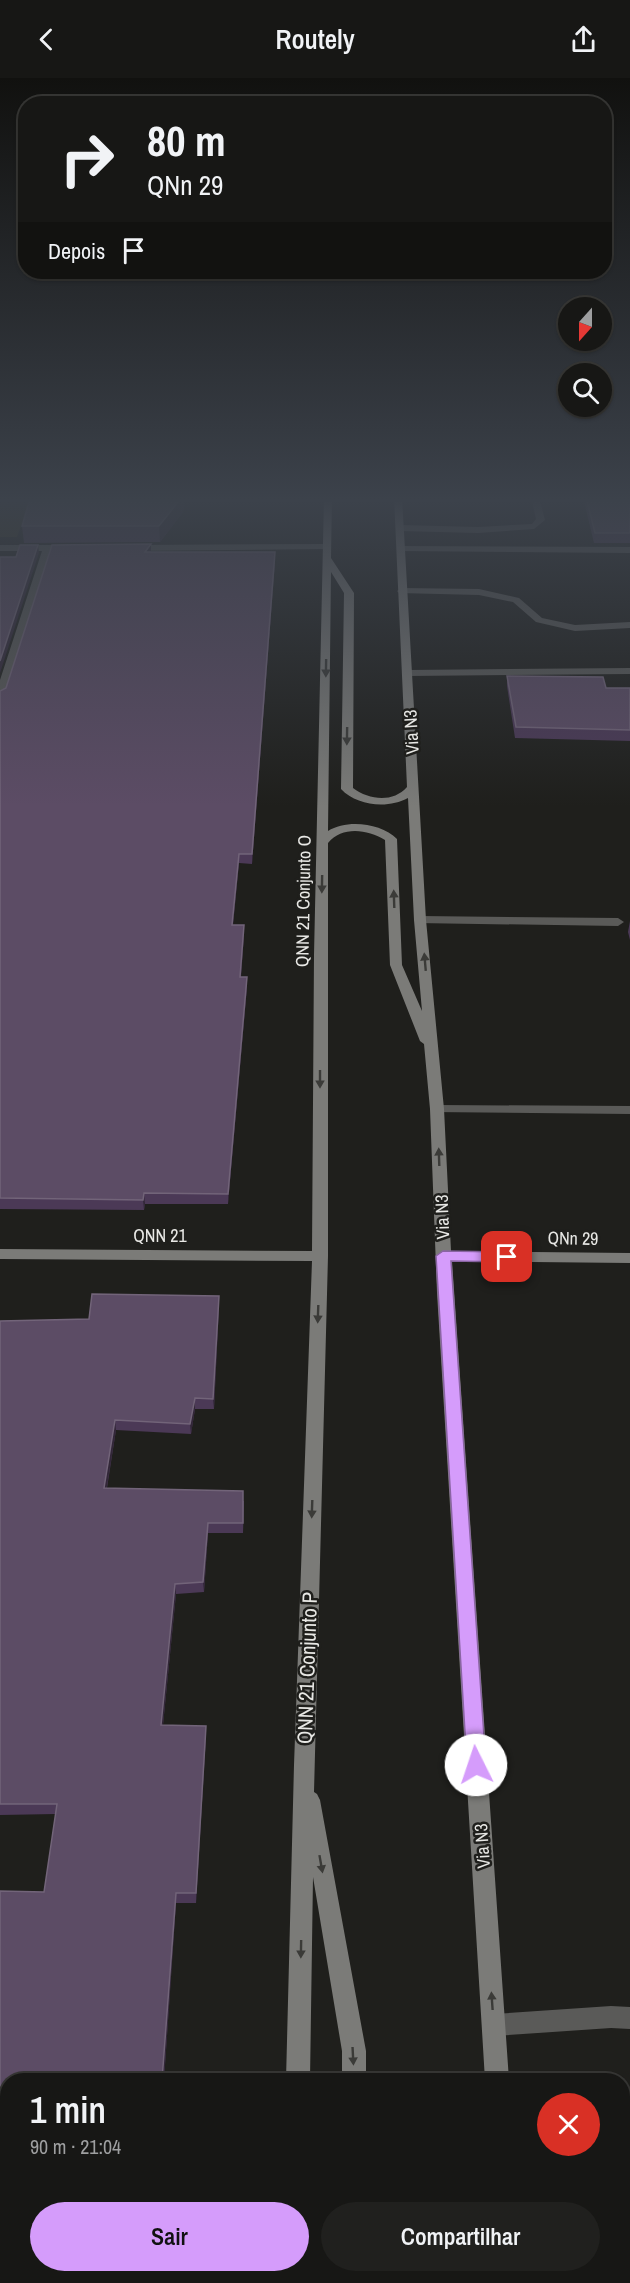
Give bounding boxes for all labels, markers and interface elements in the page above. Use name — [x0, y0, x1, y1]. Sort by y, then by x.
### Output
text: Routely — [275, 21, 355, 57]
icon: back — [30, 23, 63, 56]
icon: share — [567, 23, 600, 56]
text: 80 m — [147, 113, 226, 169]
icon: right — [48, 120, 126, 198]
text: QNn 29 — [147, 167, 223, 203]
icon: arrive — [117, 234, 150, 267]
text: Depois — [48, 236, 105, 266]
north arrow — [558, 297, 612, 351]
map controls — [558, 297, 612, 417]
button: search — [558, 363, 612, 417]
one-way arrow — [321, 659, 330, 678]
street label: Via N3 — [397, 709, 425, 755]
one-way arrow — [342, 726, 352, 745]
street label: QNN 21 Conjunto O — [289, 835, 317, 967]
one-way arrow — [317, 875, 326, 894]
one-way arrow — [389, 889, 399, 908]
one-way arrow — [420, 953, 429, 972]
one-way arrow — [315, 1070, 325, 1089]
one-way arrow — [435, 1147, 444, 1166]
street label: Via N3 — [429, 1194, 455, 1240]
street label: QNN 21 — [133, 1223, 187, 1248]
street label: QNn 29 — [547, 1225, 599, 1251]
pin — [481, 1231, 532, 1282]
icon: arrive — [490, 1240, 523, 1273]
one-way arrow — [313, 1305, 323, 1324]
one-way arrow — [307, 1500, 316, 1519]
street label: QNN 21 Conjunto P — [290, 1591, 324, 1745]
position arrow — [444, 1733, 508, 1797]
street label: Via N3 — [468, 1823, 496, 1869]
one-way arrow — [317, 1854, 326, 1873]
one-way arrow — [296, 1940, 305, 1959]
one-way arrow — [487, 1992, 497, 2011]
one-way arrow — [349, 2046, 358, 2065]
text: 1 min — [30, 2086, 106, 2134]
button: close — [537, 2093, 600, 2156]
text: 90 m · 21:04 — [30, 2133, 121, 2160]
button: Sair — [30, 2202, 309, 2271]
button: Compartilhar — [321, 2202, 600, 2271]

